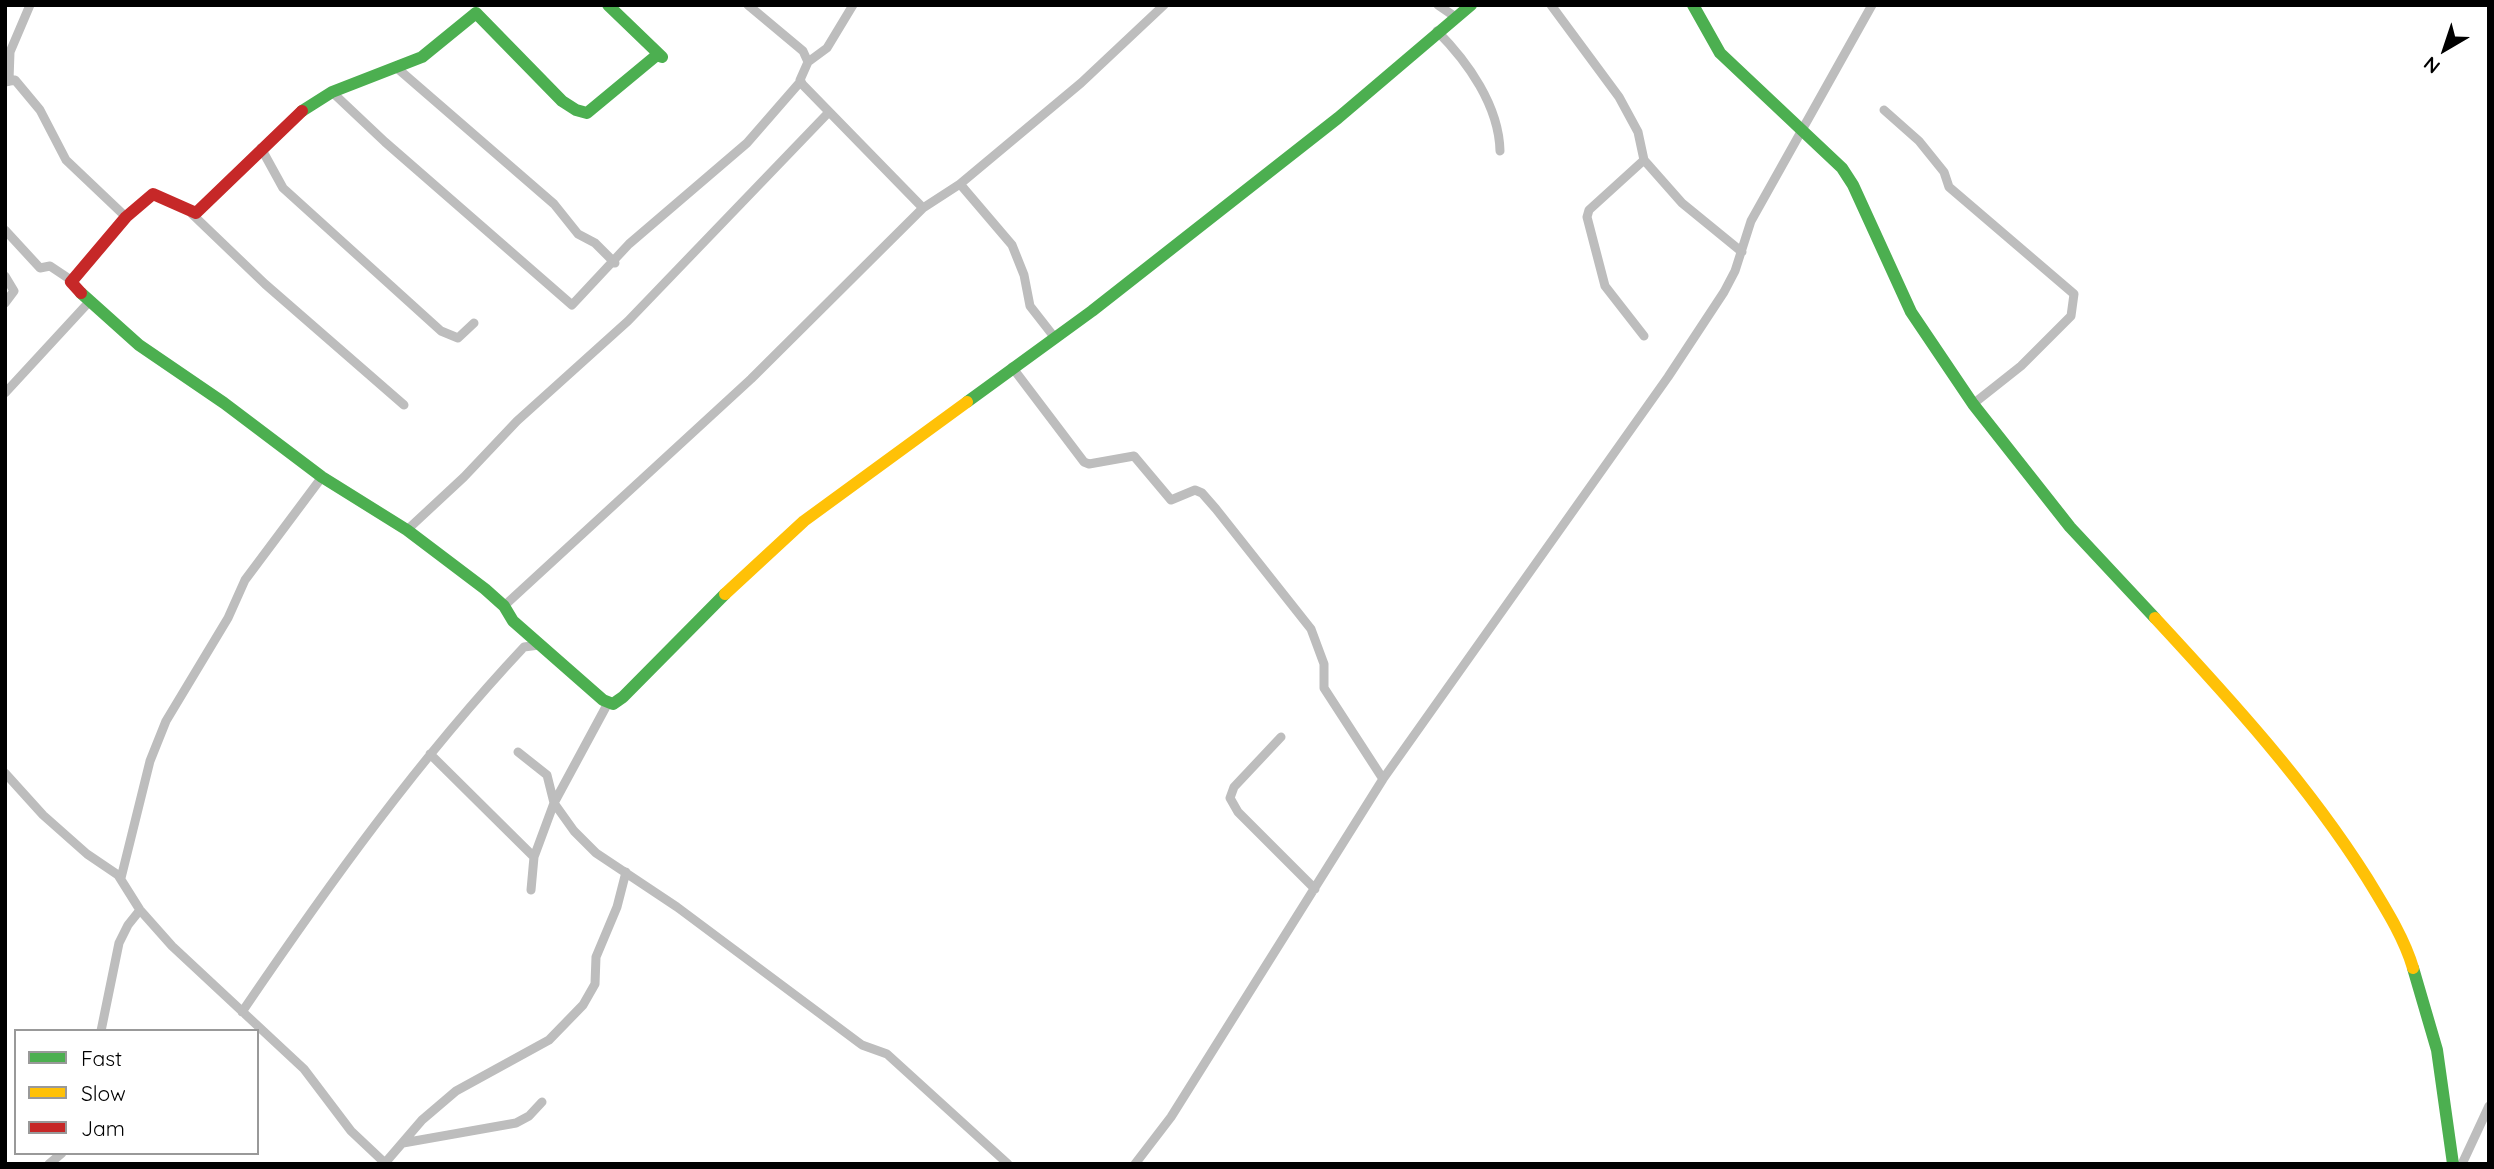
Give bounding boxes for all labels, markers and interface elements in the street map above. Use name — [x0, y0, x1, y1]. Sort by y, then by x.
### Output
north arrow — [2410, 14, 2480, 84]
text: N — [2419, 52, 2445, 79]
legend — [14, 1029, 259, 1155]
text: Fast — [81, 1045, 122, 1071]
text: Slow — [81, 1080, 126, 1106]
text: Jam — [81, 1115, 125, 1141]

